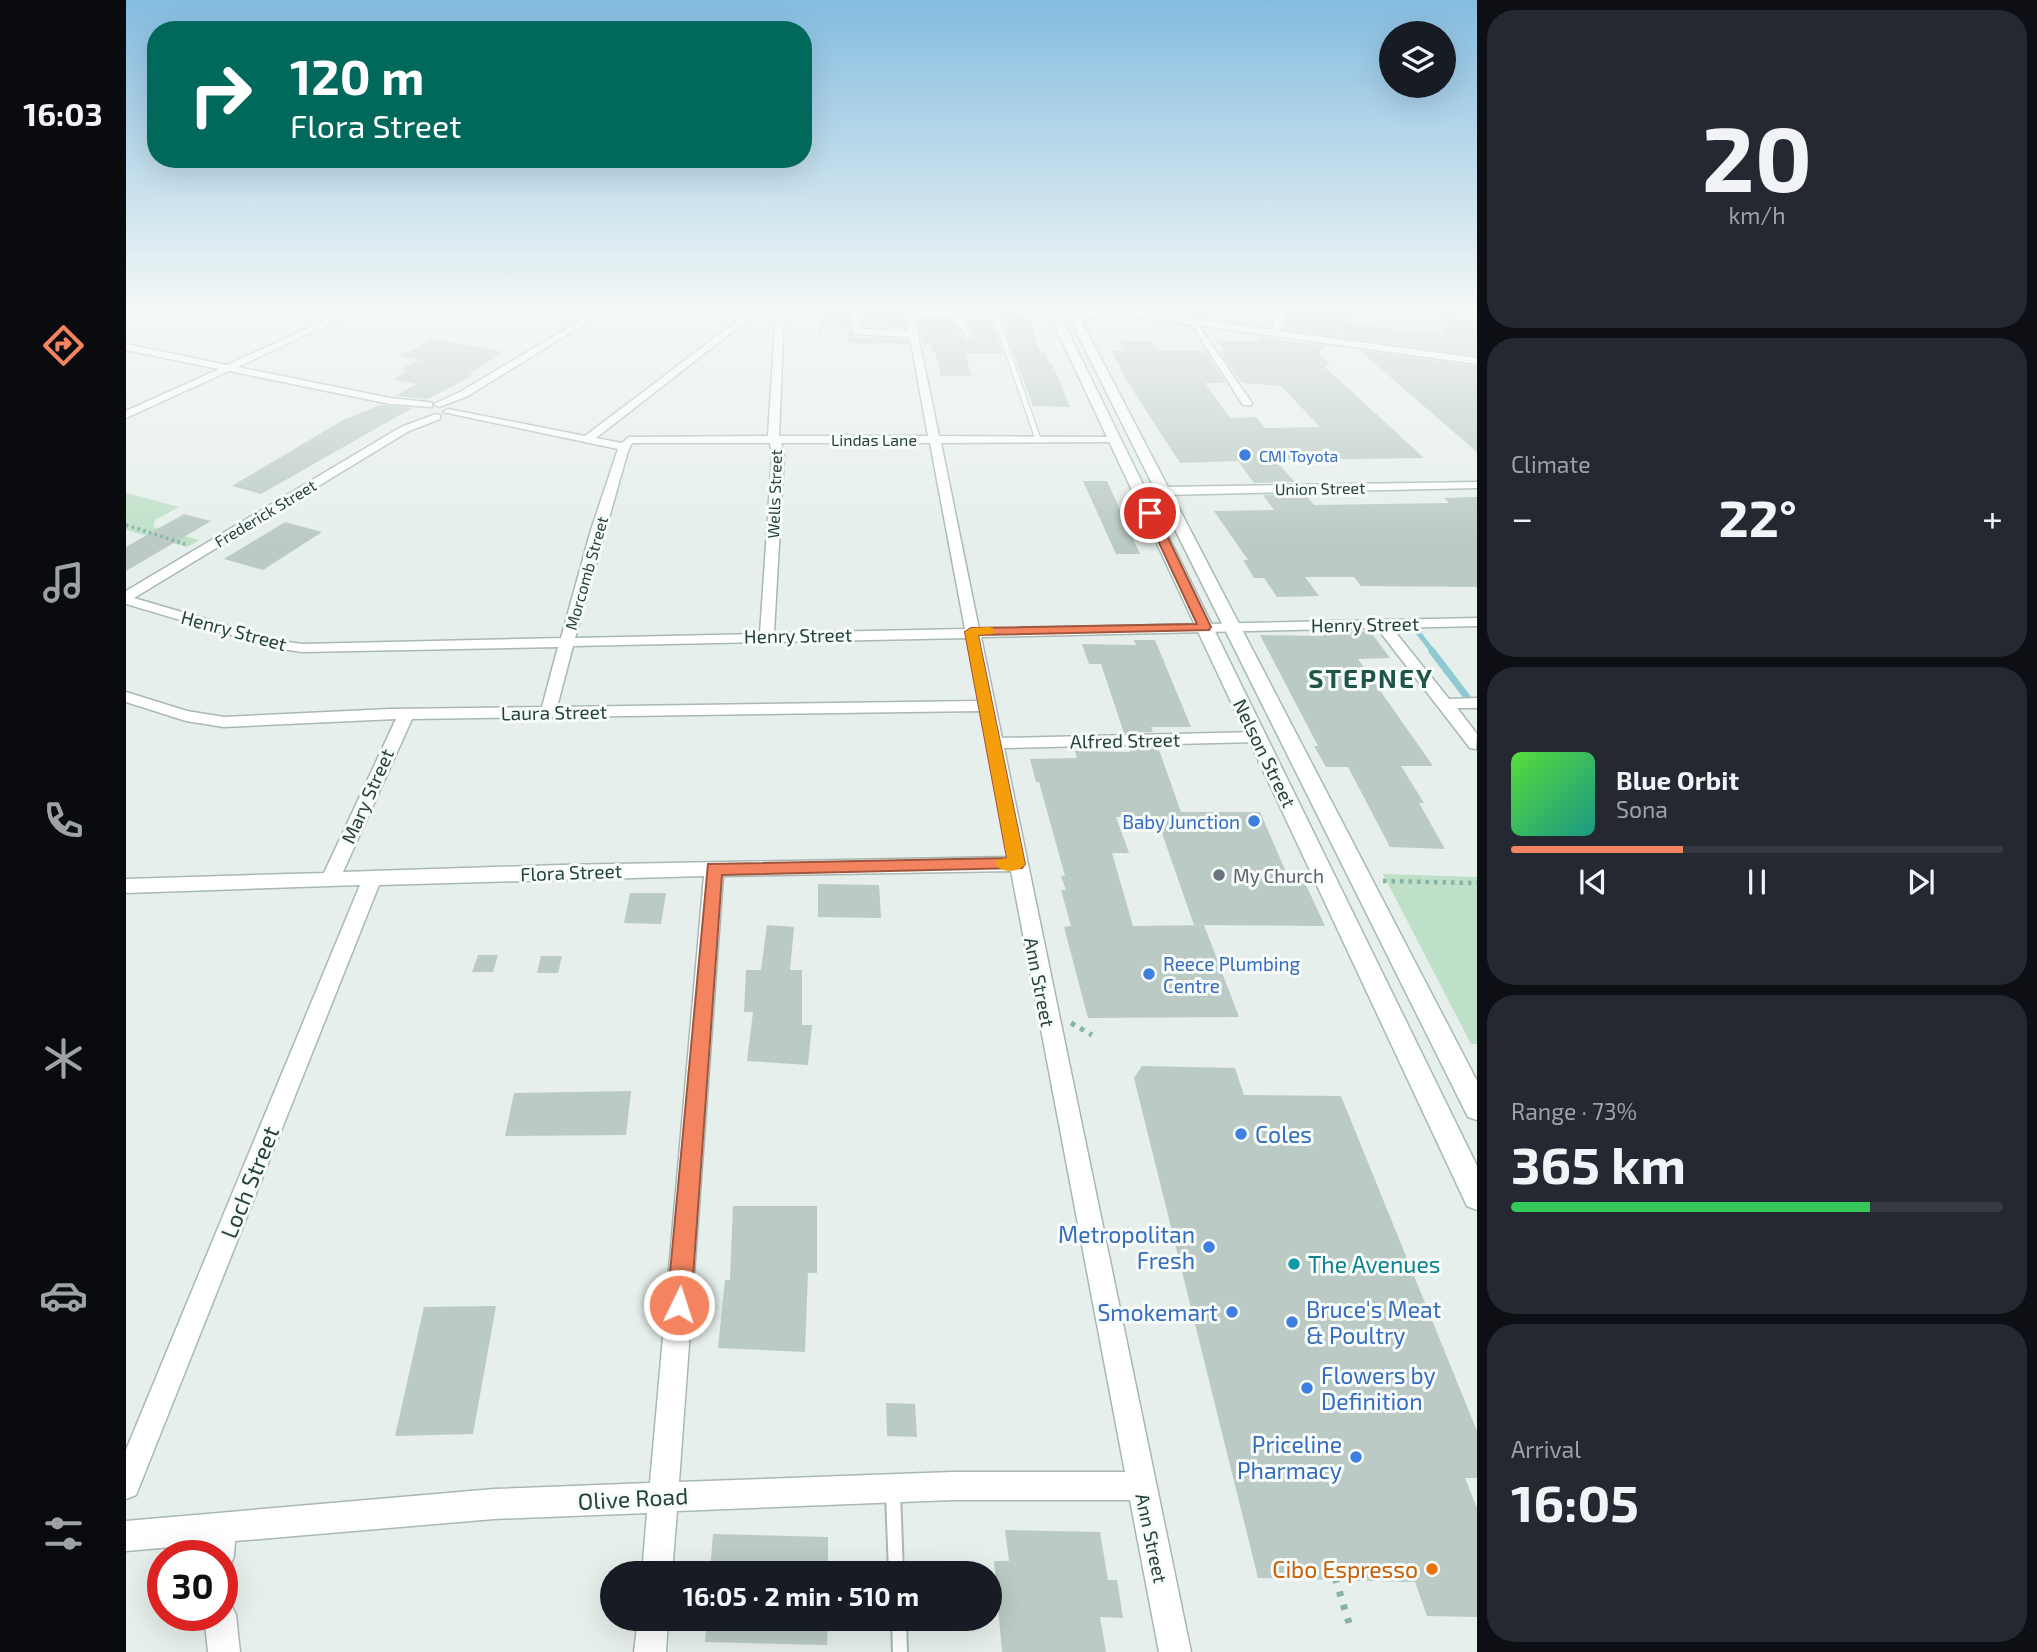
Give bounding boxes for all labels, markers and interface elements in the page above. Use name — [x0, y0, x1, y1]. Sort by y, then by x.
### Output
map controls — [1379, 21, 1456, 98]
button: layers — [1379, 21, 1456, 98]
text: 120 m — [290, 46, 424, 105]
icon: right — [175, 49, 266, 140]
text: 16:03 — [23, 94, 103, 132]
text: 20 — [1702, 101, 1812, 210]
text: Flora Street — [290, 106, 461, 144]
text: km/h — [1728, 201, 1786, 229]
icon: directions — [39, 321, 88, 370]
street label: Lindas Lane — [831, 430, 917, 449]
place label: CMI Toyota — [1259, 446, 1338, 465]
marker: CMI Toyota — [1237, 447, 1253, 463]
street label: Wells Street — [763, 449, 785, 539]
text: Climate — [1511, 450, 1591, 478]
street label: Frederick Street — [211, 475, 319, 551]
street label: Union Street — [1275, 478, 1365, 498]
pin — [1120, 483, 1180, 543]
text: 22° — [1718, 485, 1797, 547]
icon: arrive — [1131, 494, 1169, 532]
text: − — [1511, 494, 1533, 540]
text: + — [1982, 494, 2003, 540]
street label: Morcomb Street — [561, 514, 611, 632]
icon: music — [39, 558, 88, 607]
street label: Henry Street — [179, 605, 289, 655]
street label: Henry Street — [1311, 612, 1419, 636]
street label: Henry Street — [744, 623, 852, 647]
district label: STEPNEY — [1308, 662, 1434, 693]
street label: Nelson Street — [1229, 695, 1301, 811]
street label: Laura Street — [501, 700, 607, 724]
street label: Alfred Street — [1070, 728, 1180, 752]
street label: Mary Street — [336, 745, 398, 847]
text: Blue Orbit — [1616, 764, 1739, 795]
text: Sona — [1616, 795, 1668, 823]
icon: phone — [39, 796, 88, 845]
place label: Baby Junction — [1122, 810, 1240, 833]
marker: Baby Junction — [1246, 813, 1262, 829]
street label: Flora Street — [520, 859, 622, 885]
icon: previous — [1574, 863, 1612, 901]
icon: pause — [1738, 863, 1776, 901]
icon: next — [1902, 863, 1940, 901]
place label: My Church — [1233, 864, 1324, 887]
marker: My Church — [1211, 867, 1227, 883]
street label: Ann Street — [1020, 935, 1060, 1029]
place label: Reece Plumbing Centre — [1163, 952, 1301, 997]
marker: Reece Plumbing Centre — [1141, 966, 1157, 982]
icon: climate — [39, 1034, 88, 1083]
text: Range · 73% — [1511, 1097, 1637, 1125]
place label: Coles — [1255, 1120, 1312, 1148]
street label: Loch Street — [214, 1122, 284, 1242]
marker: Coles — [1233, 1126, 1249, 1142]
text: 365 km — [1511, 1132, 1686, 1194]
place label: Metropolitan Fresh — [1058, 1220, 1195, 1274]
marker: Metropolitan Fresh — [1201, 1239, 1217, 1255]
place label: The Avenues — [1308, 1250, 1440, 1278]
marker: The Avenues — [1286, 1256, 1302, 1272]
position arrow — [642, 1268, 716, 1342]
icon: car — [39, 1271, 88, 1320]
place label: Bruce's Meat & Poultry — [1306, 1295, 1442, 1349]
place label: Smokemart — [1097, 1298, 1218, 1326]
marker: Smokemart — [1224, 1304, 1240, 1320]
marker: Bruce's Meat & Poultry — [1284, 1314, 1300, 1330]
place label: Flowers by Definition — [1321, 1361, 1436, 1415]
marker: Flowers by Definition — [1299, 1380, 1315, 1396]
place label: Priceline Pharmacy — [1237, 1430, 1342, 1484]
text: Arrival — [1511, 1435, 1581, 1463]
marker: Priceline Pharmacy — [1348, 1449, 1364, 1465]
text: 16:05 — [1511, 1470, 1639, 1532]
street label: Olive Road — [577, 1481, 689, 1515]
street label: Ann Street — [1131, 1491, 1173, 1585]
icon: filters — [39, 1509, 88, 1558]
speed limit sign: 30 — [147, 1540, 238, 1631]
place label: Cibo Espresso — [1272, 1555, 1418, 1583]
marker: Cibo Espresso — [1424, 1561, 1440, 1577]
text: 16:05 · 2 min · 510 m — [683, 1580, 919, 1611]

